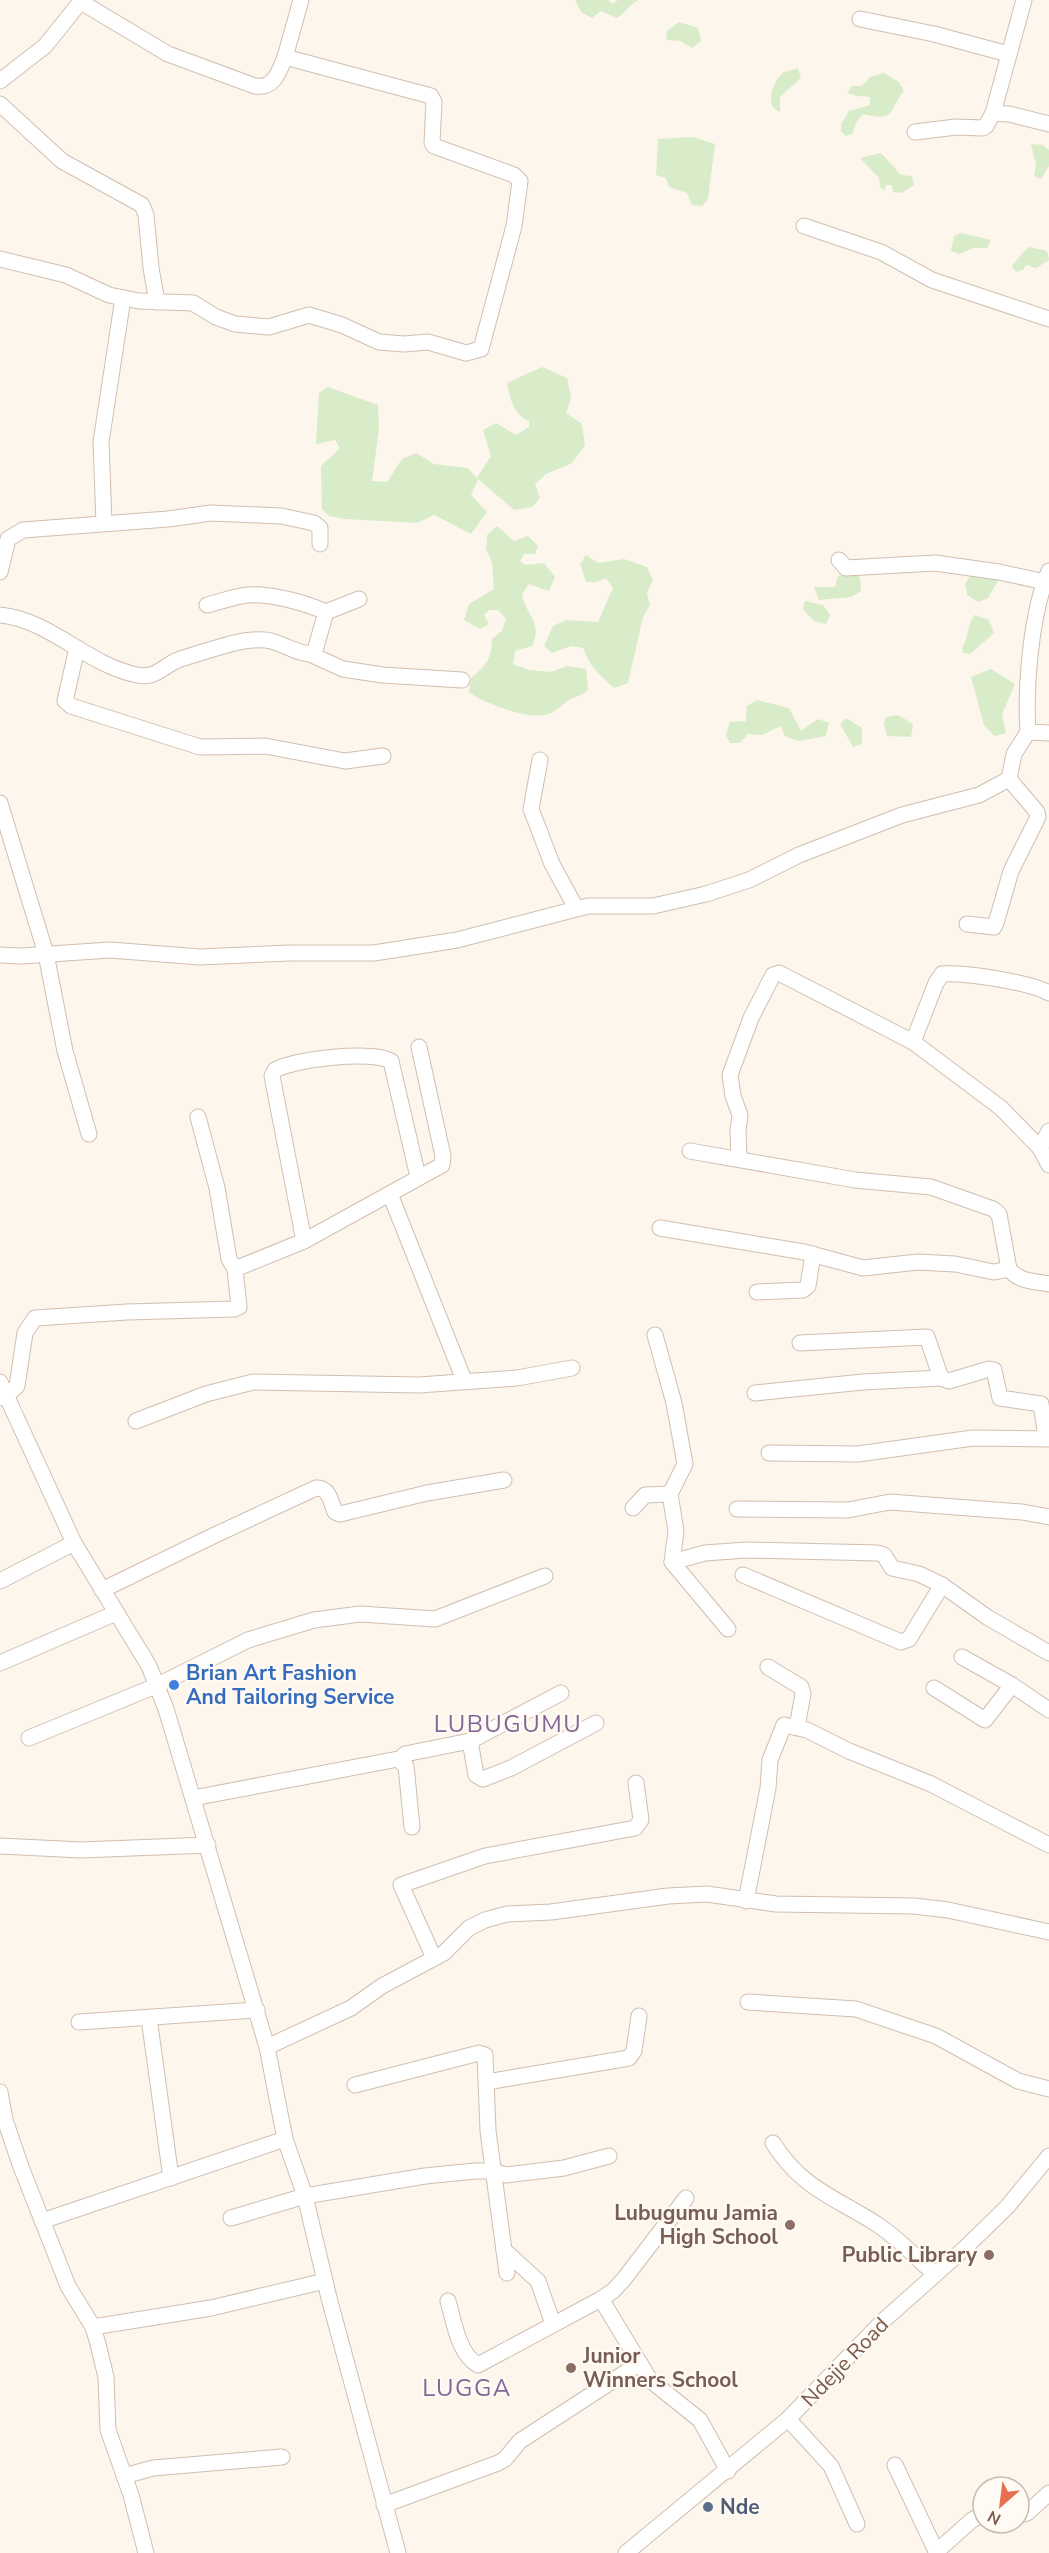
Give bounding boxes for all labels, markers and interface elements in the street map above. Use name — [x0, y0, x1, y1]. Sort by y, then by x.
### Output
place label: Brian Art Fashion And Tailoring Service — [186, 1659, 394, 1711]
marker: Brian Art Fashion And Tailoring Service — [167, 1678, 181, 1692]
district label: LUBUGUMU — [434, 1708, 582, 1740]
place label: Lubugumu Jamia High School — [614, 2199, 778, 2251]
marker: Lubugumu Jamia High School — [783, 2218, 797, 2232]
place label: Public Library — [842, 2241, 978, 2269]
marker: Public Library — [982, 2248, 996, 2262]
street label: Ndejje Road — [795, 2311, 895, 2413]
place label: Junior Winners School — [582, 2342, 738, 2394]
marker: Junior Winners School — [564, 2361, 578, 2375]
district label: LUGGA — [422, 2372, 512, 2404]
north arrow — [971, 2475, 1031, 2535]
place label: Nde — [720, 2493, 760, 2521]
marker: Nde — [701, 2500, 715, 2514]
text: N — [984, 2505, 1005, 2530]

